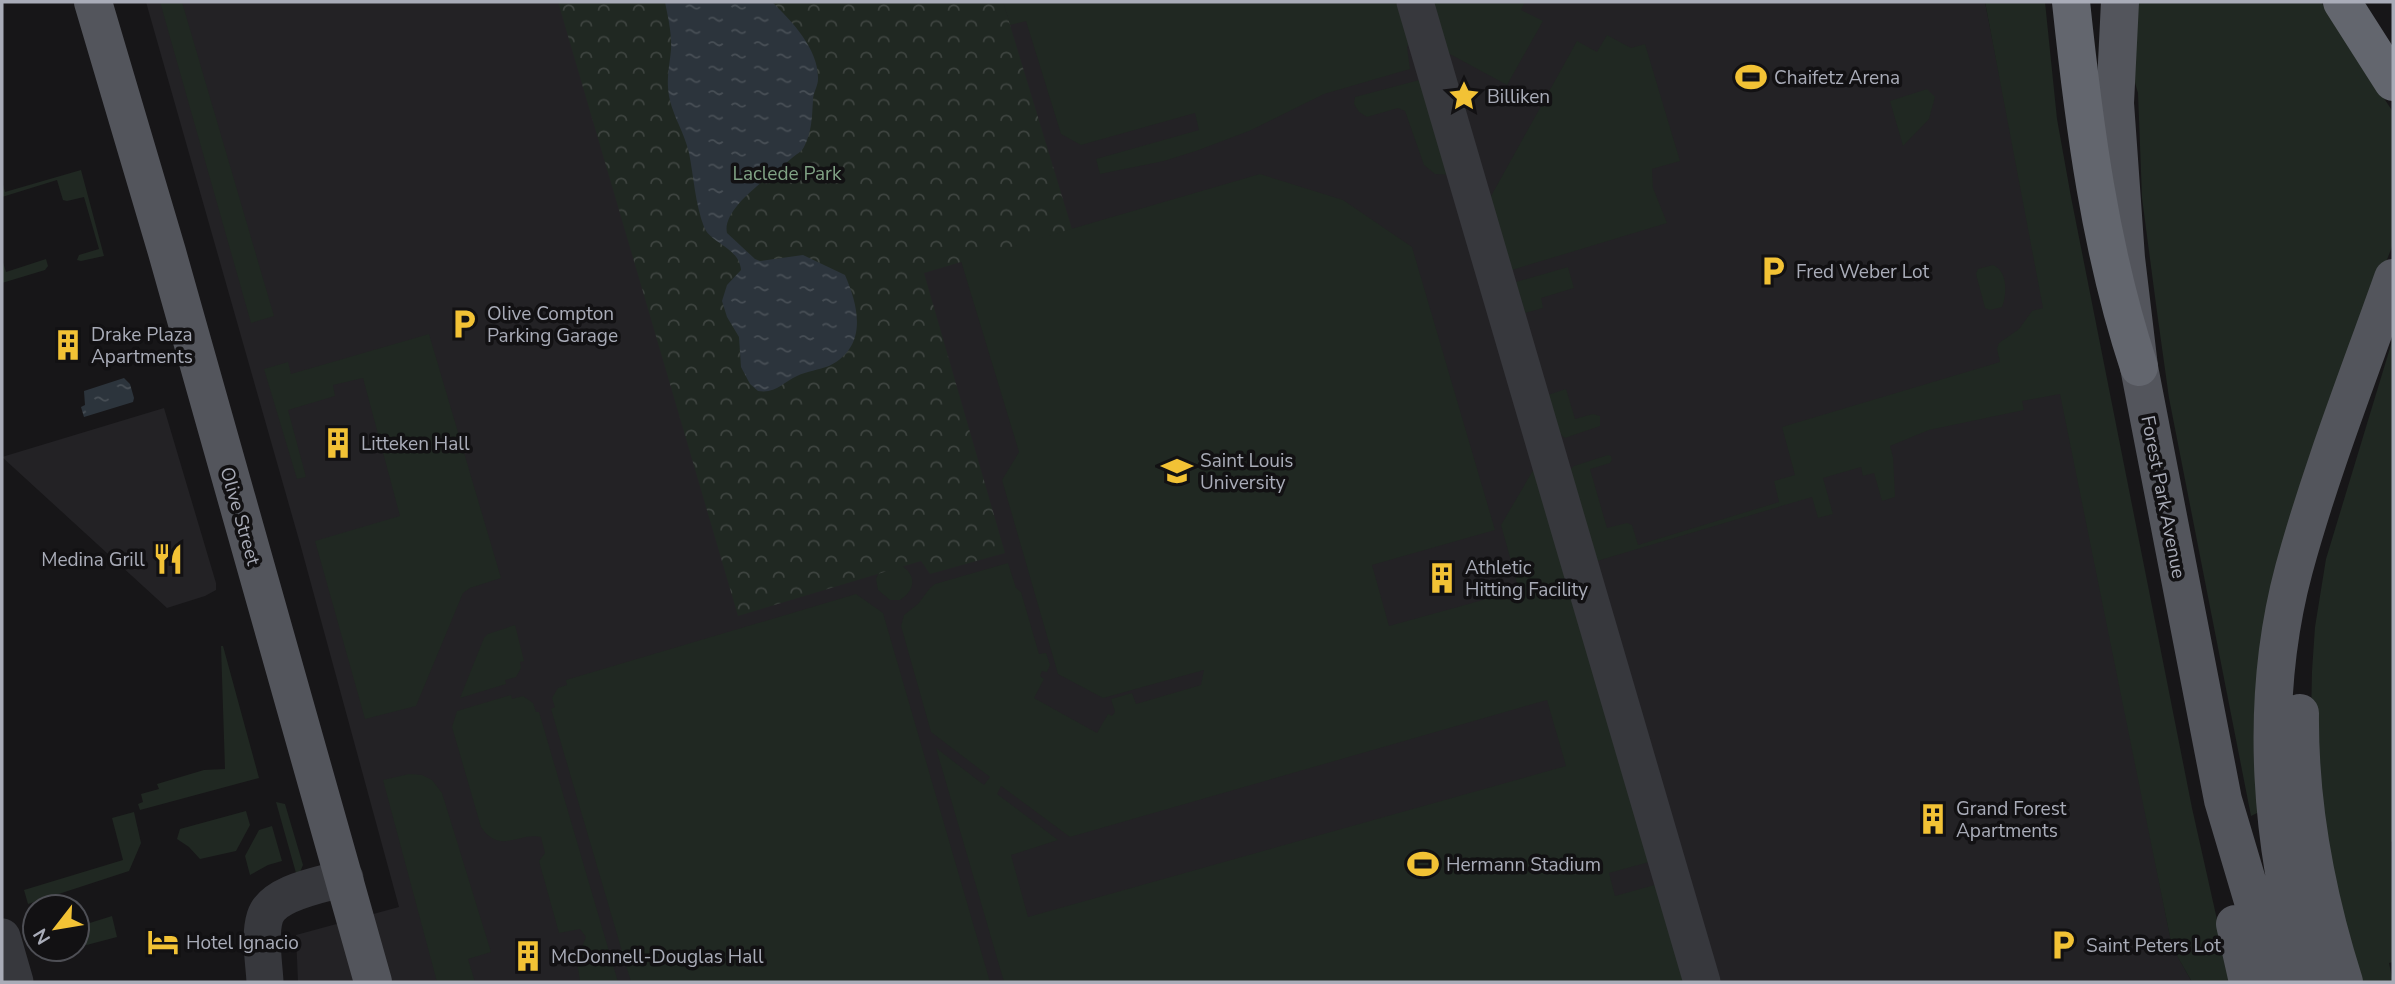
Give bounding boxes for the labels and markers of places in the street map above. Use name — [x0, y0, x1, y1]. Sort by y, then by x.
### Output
sports icon: Chaifetz Arena — [1734, 60, 1768, 94]
place label: Chaifetz Arena — [1774, 65, 1900, 91]
place icon: Billiken — [1447, 79, 1481, 113]
place label: Billiken — [1487, 84, 1550, 110]
parking icon: Fred Weber Lot — [1756, 254, 1790, 288]
place label: Fred Weber Lot — [1796, 259, 1929, 285]
place label: Olive Compton Parking Garage — [487, 301, 618, 349]
parking icon: Olive Compton Parking Garage — [447, 307, 481, 341]
place label: Drake Plaza Apartments — [91, 322, 193, 370]
building icon: Drake Plaza Apartments — [51, 328, 85, 362]
building icon: Litteken Hall — [321, 426, 355, 460]
place label: Litteken Hall — [361, 431, 470, 457]
place label: Saint Louis University — [1200, 448, 1293, 496]
school or university icon: Saint Louis University — [1160, 454, 1194, 488]
restaurant icon: Medina Grill — [151, 542, 185, 576]
place label: Medina Grill — [41, 547, 145, 573]
place label: Athletic Hitting Facility — [1465, 555, 1588, 603]
building icon: Athletic Hitting Facility — [1425, 561, 1459, 595]
place label: Grand Forest Apartments — [1956, 796, 2067, 844]
building icon: Grand Forest Apartments — [1916, 802, 1950, 836]
sports icon: Hermann Stadium — [1406, 847, 1440, 881]
place label: Hermann Stadium — [1446, 852, 1601, 878]
hotel icon: Hotel Ignacio — [146, 925, 180, 959]
parking icon: Saint Peters Lot — [2046, 928, 2080, 962]
place label: Hotel Ignacio — [186, 930, 299, 956]
place label: Saint Peters Lot — [2086, 933, 2221, 959]
building icon: McDonnell-Douglas Hall — [511, 939, 545, 973]
place label: McDonnell-Douglas Hall — [551, 944, 764, 970]

